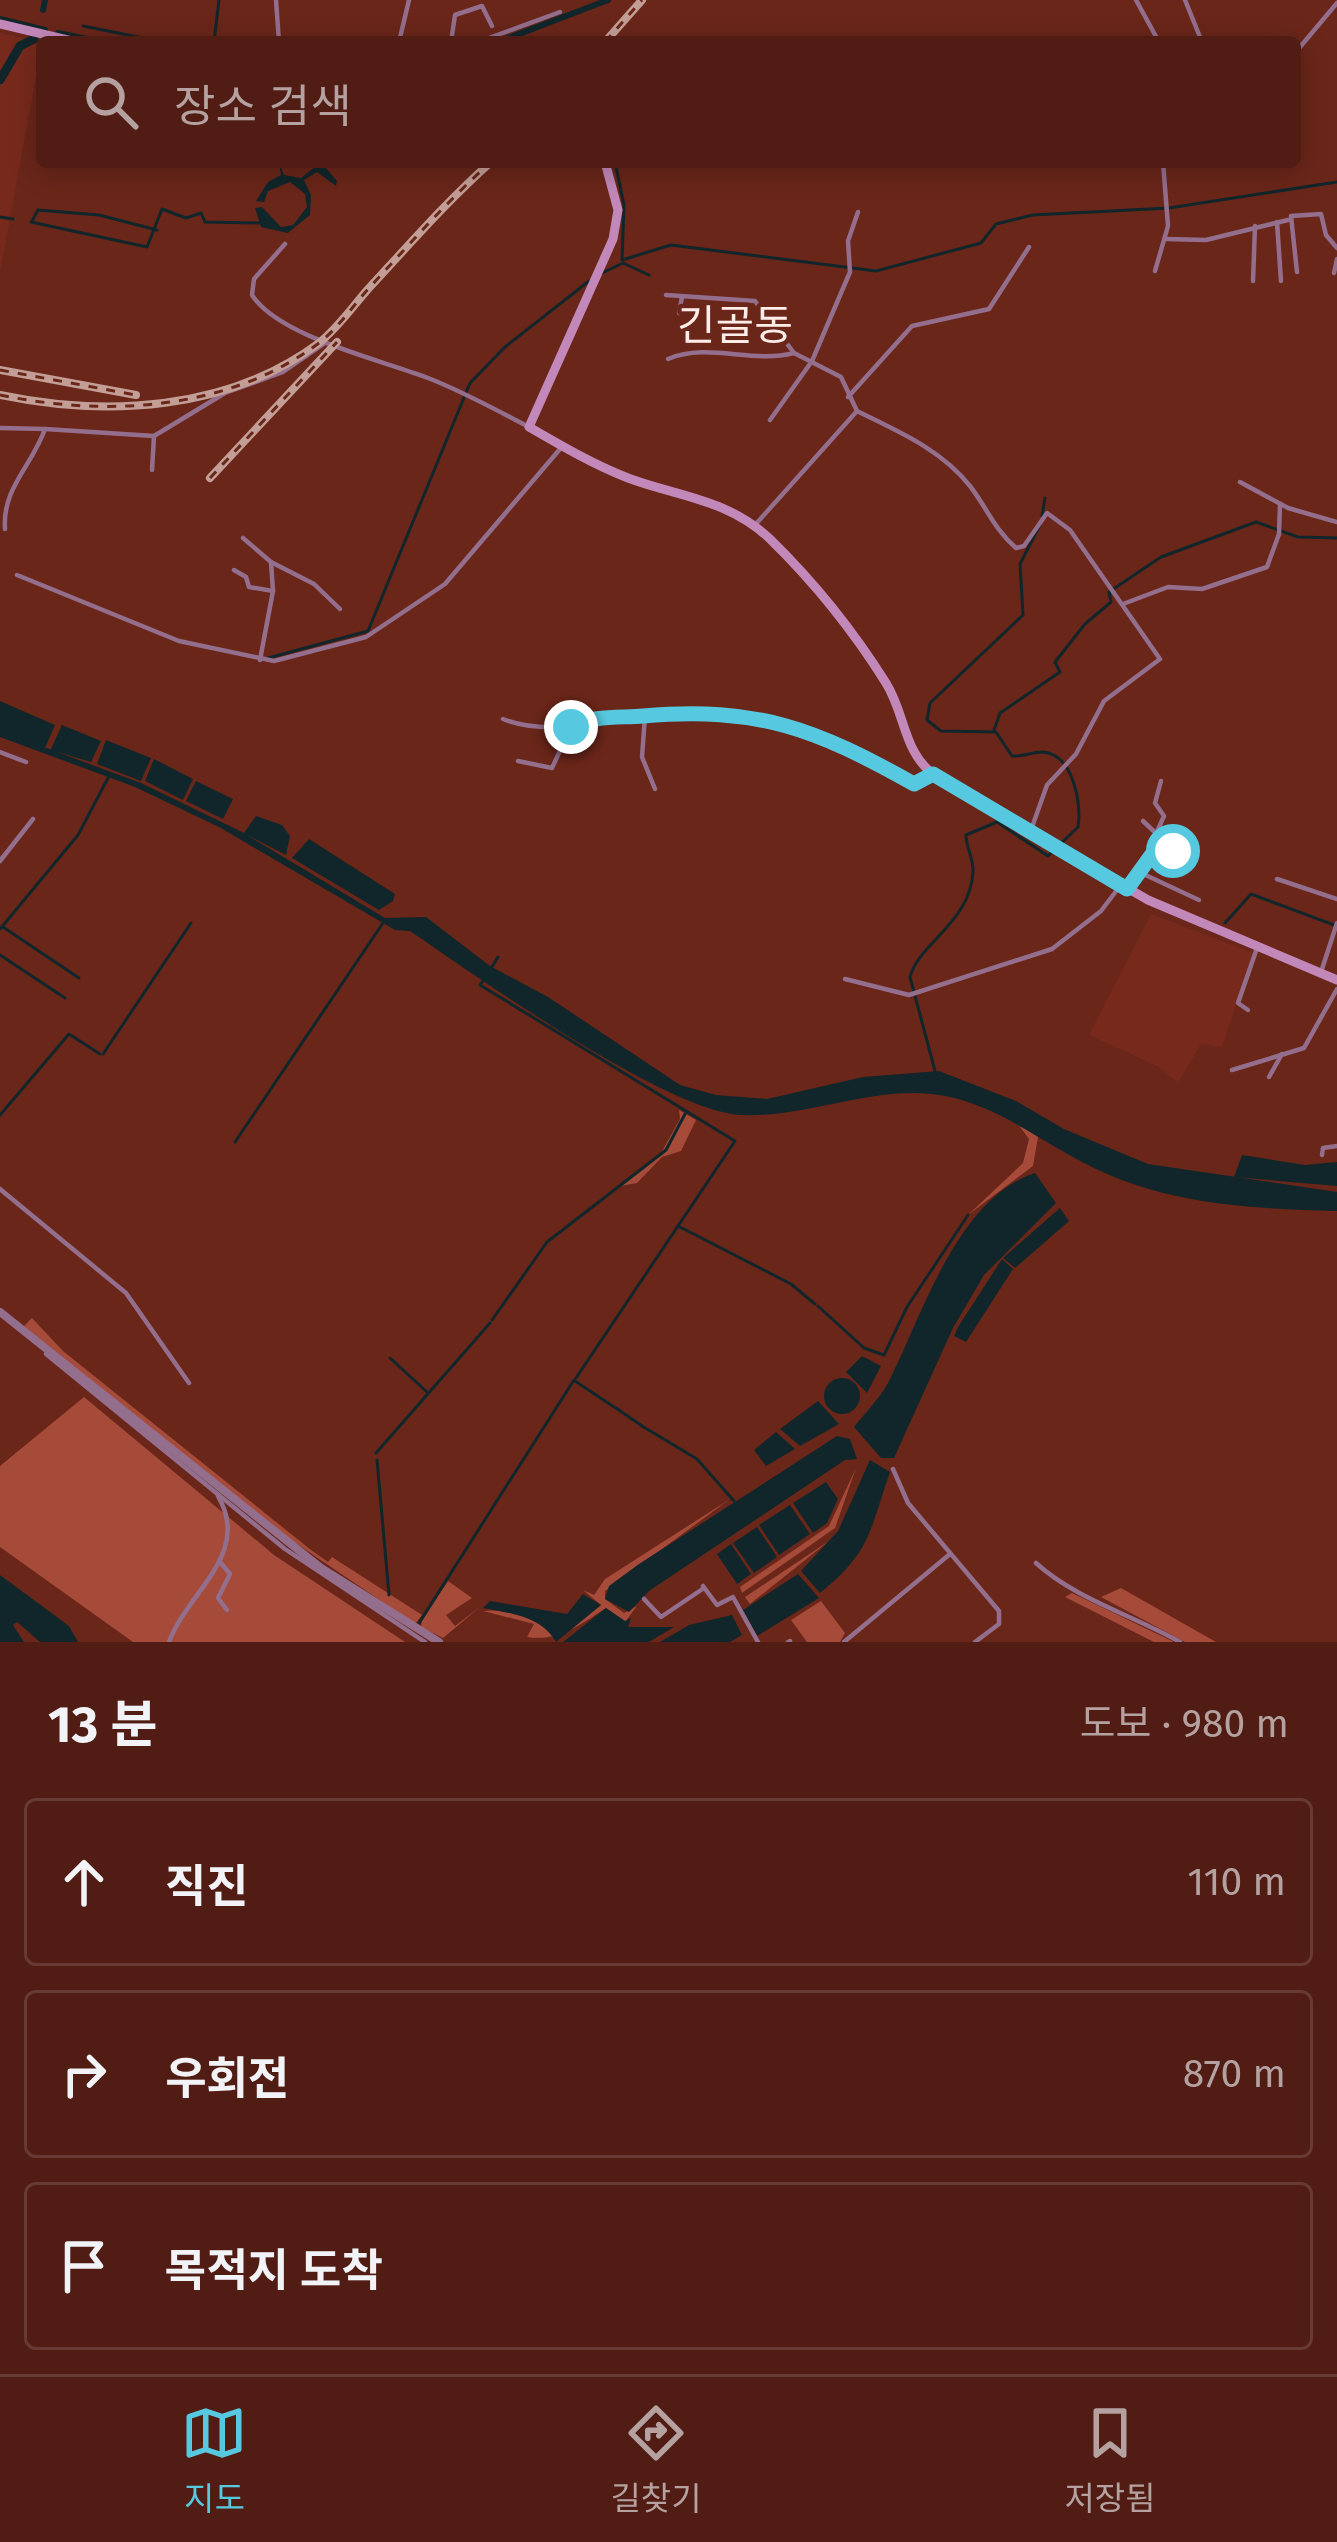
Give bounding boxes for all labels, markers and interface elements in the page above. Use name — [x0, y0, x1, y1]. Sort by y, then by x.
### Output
search box — [36, 36, 1301, 168]
icon: search — [78, 69, 144, 135]
text: 장소 검색 — [174, 80, 352, 134]
district label: 긴골동 — [677, 301, 793, 351]
route end — [544, 700, 598, 754]
route start — [1146, 824, 1200, 878]
text: 13 분 — [48, 1694, 157, 1756]
text: 도보 · 980 m — [1080, 1701, 1289, 1747]
icon: ahead — [51, 1849, 117, 1915]
text: 110 m — [1187, 1859, 1286, 1905]
text: 직진 — [165, 1860, 248, 1914]
icon: right — [51, 2041, 117, 2107]
text: 870 m — [1183, 2051, 1286, 2097]
text: 우회전 — [165, 2052, 289, 2106]
icon: arrive — [51, 2233, 117, 2299]
text: 목적지 도착 — [165, 2244, 383, 2298]
tab: 지도 — [181, 2400, 247, 2520]
tab: 길찾기 — [610, 2400, 702, 2520]
tab: 저장됨 — [1064, 2400, 1156, 2520]

